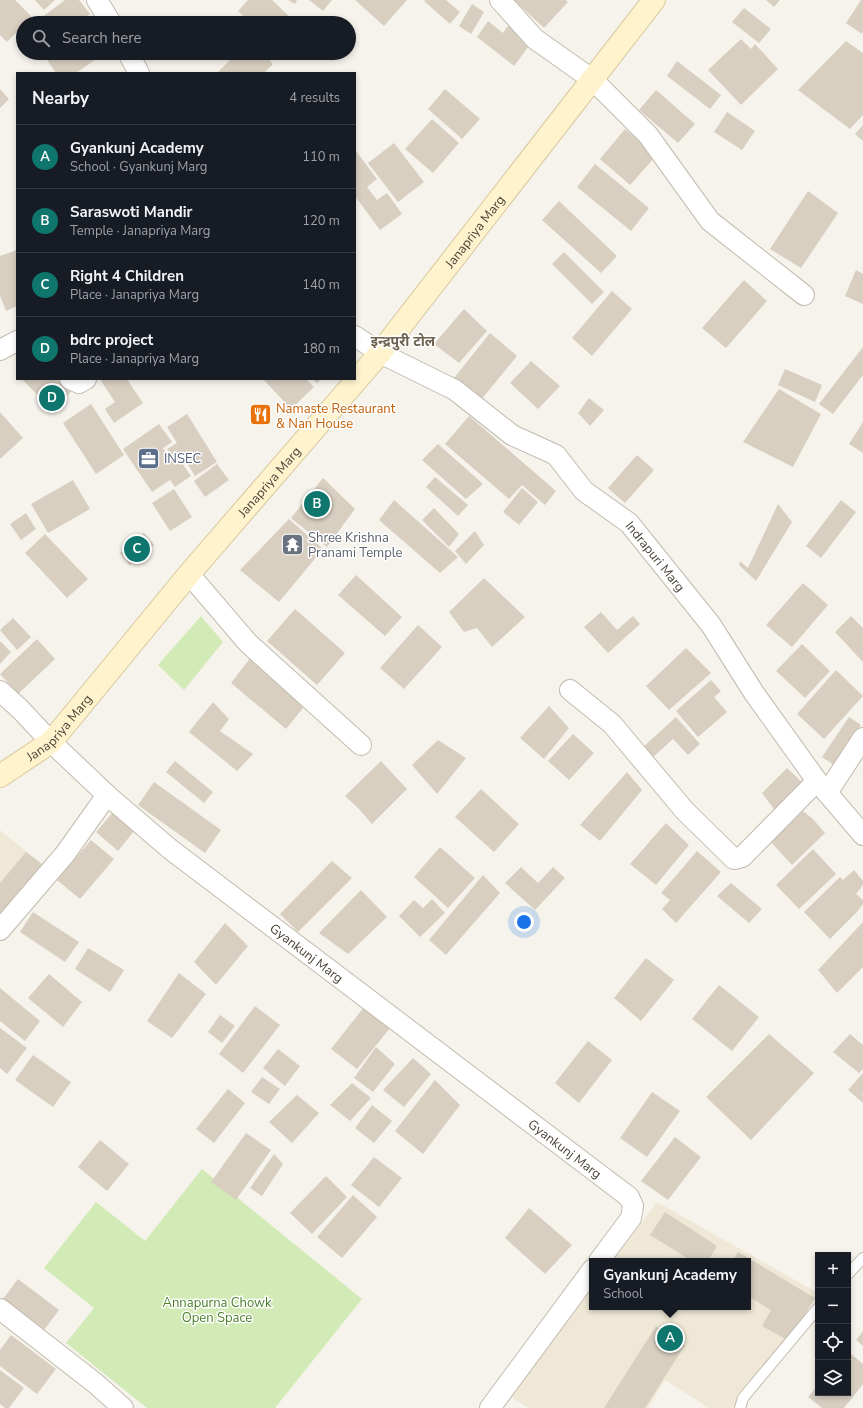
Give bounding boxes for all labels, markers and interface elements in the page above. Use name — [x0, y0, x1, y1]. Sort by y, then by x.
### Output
search box — [16, 16, 356, 60]
icon: search — [30, 27, 52, 49]
text: Search here — [62, 28, 142, 48]
text: Nearby — [32, 87, 89, 110]
text: 4 results — [289, 89, 340, 107]
text: Gyankunj Academy — [70, 138, 204, 158]
text: A — [40, 148, 50, 166]
text: 110 m — [302, 148, 340, 166]
text: School · Gyankunj Marg — [70, 158, 207, 176]
street label: Janapriya Marg — [441, 192, 509, 273]
text: Saraswoti Mandir — [70, 202, 192, 222]
text: B — [41, 212, 49, 230]
text: 120 m — [302, 212, 340, 230]
text: Temple · Janapriya Marg — [70, 222, 210, 240]
text: Right 4 Children — [70, 266, 184, 286]
text: C — [41, 276, 49, 294]
text: 140 m — [302, 276, 340, 294]
text: Place · Janapriya Marg — [70, 286, 199, 304]
text: bdrc project — [70, 330, 153, 350]
district label: इन्द्रपुरी टोल — [371, 332, 436, 351]
text: D — [40, 340, 50, 358]
text: 180 m — [302, 340, 340, 358]
text: Place · Janapriya Marg — [70, 350, 199, 368]
pin: D — [39, 383, 65, 413]
place label: Namaste Restaurant & Nan House — [276, 400, 396, 433]
restaurant icon: Namaste Restaurant & Nan House — [247, 402, 273, 428]
street label: Janapriya Marg — [234, 443, 305, 522]
office icon: INSEC — [136, 445, 162, 471]
place label: INSEC — [164, 450, 201, 468]
pin: B — [304, 489, 330, 519]
street label: Indrapuri Marg — [621, 518, 689, 596]
place label: Shree Krishna Pranami Temple — [308, 529, 403, 562]
temple icon: Shree Krishna Pranami Temple — [279, 531, 305, 557]
pin: C — [124, 534, 150, 564]
street label: Janapriya Marg — [22, 691, 97, 766]
your location — [514, 912, 534, 932]
street label: Gyankunj Marg — [266, 920, 347, 987]
street label: Gyankunj Marg — [524, 1116, 605, 1183]
map controls — [815, 1252, 851, 1396]
button: + — [815, 1252, 851, 1288]
popup — [589, 1258, 751, 1310]
text: Gyankunj Academy — [603, 1265, 737, 1285]
text: School — [603, 1285, 643, 1303]
button: − — [815, 1288, 851, 1324]
park label: Annapurna Chowk Open Space — [163, 1294, 272, 1327]
pin: A — [657, 1323, 683, 1353]
button: locate — [815, 1324, 851, 1360]
button: layers — [815, 1360, 851, 1396]

